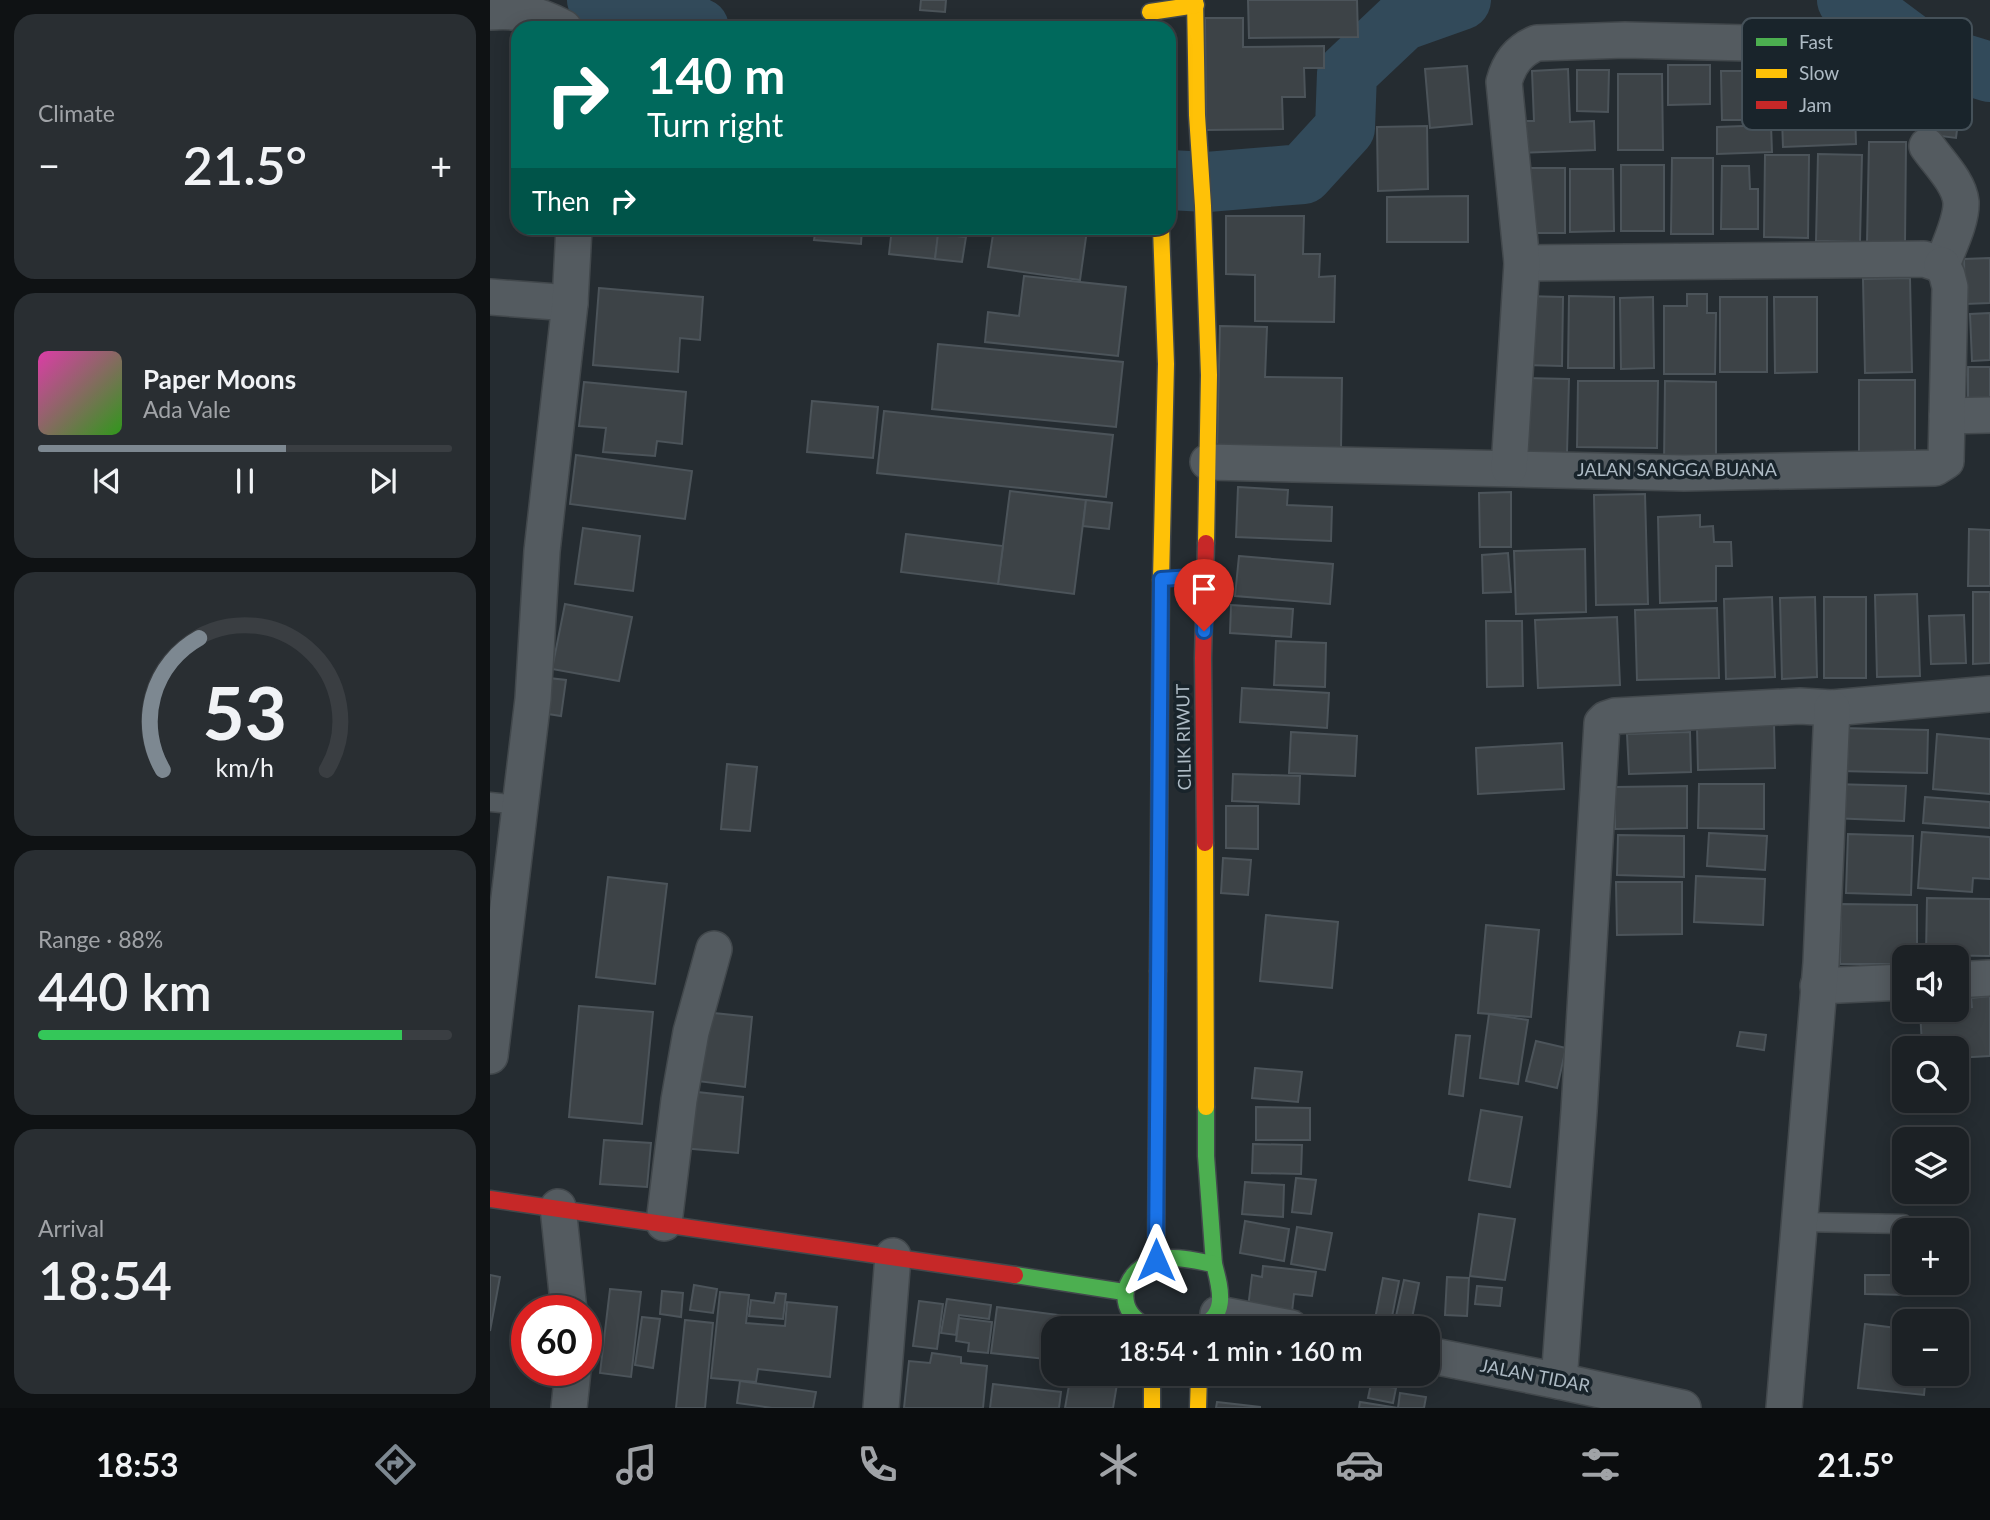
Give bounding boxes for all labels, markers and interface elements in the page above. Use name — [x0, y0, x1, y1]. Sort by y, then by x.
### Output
legend — [1742, 18, 1972, 130]
text: Fast — [1799, 30, 1833, 53]
text: 140 m — [647, 46, 785, 104]
icon: right — [532, 49, 623, 140]
text: Slow — [1799, 61, 1839, 84]
text: Jam — [1799, 93, 1832, 116]
text: Climate — [38, 99, 115, 127]
text: Turn right — [647, 105, 783, 144]
text: 21.5° — [183, 134, 307, 196]
text: − — [38, 142, 60, 188]
text: + — [430, 142, 452, 188]
icon: right — [604, 182, 642, 220]
text: Then — [532, 185, 590, 217]
text: Paper Moons — [143, 363, 296, 395]
text: Ada Vale — [143, 395, 231, 423]
street label: JALAN SANGGA BUANA — [1577, 458, 1778, 480]
icon: previous — [88, 462, 126, 500]
icon: pause — [226, 462, 264, 500]
icon: next — [364, 462, 402, 500]
pin — [1174, 559, 1234, 631]
icon: arrive — [1185, 570, 1223, 608]
text: 53 — [203, 668, 287, 756]
street label: CILIK RIWUT — [1171, 683, 1195, 791]
text: km/h — [216, 752, 274, 782]
text: Range · 88% — [38, 925, 163, 953]
map controls — [1892, 945, 1969, 1386]
button: sound — [1892, 945, 1969, 1022]
text: 440 km — [38, 960, 212, 1022]
button: search — [1892, 1036, 1969, 1113]
button: layers — [1892, 1127, 1969, 1204]
text: Arrival — [38, 1214, 104, 1242]
button: + — [1892, 1218, 1969, 1295]
position arrow — [1119, 1223, 1193, 1297]
text: 18:54 — [38, 1249, 172, 1311]
speed limit sign: 60 — [511, 1295, 602, 1386]
button: − — [1892, 1309, 1969, 1386]
text: 18:54 · 1 min · 160 m — [1118, 1335, 1363, 1367]
street label: JALAN TIDAR — [1478, 1354, 1593, 1397]
icon: directions — [371, 1440, 420, 1489]
icon: music — [612, 1440, 661, 1489]
icon: phone — [853, 1440, 902, 1489]
icon: climate — [1094, 1440, 1143, 1489]
icon: car — [1335, 1440, 1384, 1489]
icon: filters — [1576, 1440, 1625, 1489]
text: 18:53 — [96, 1445, 179, 1484]
text: 21.5° — [1817, 1445, 1894, 1484]

